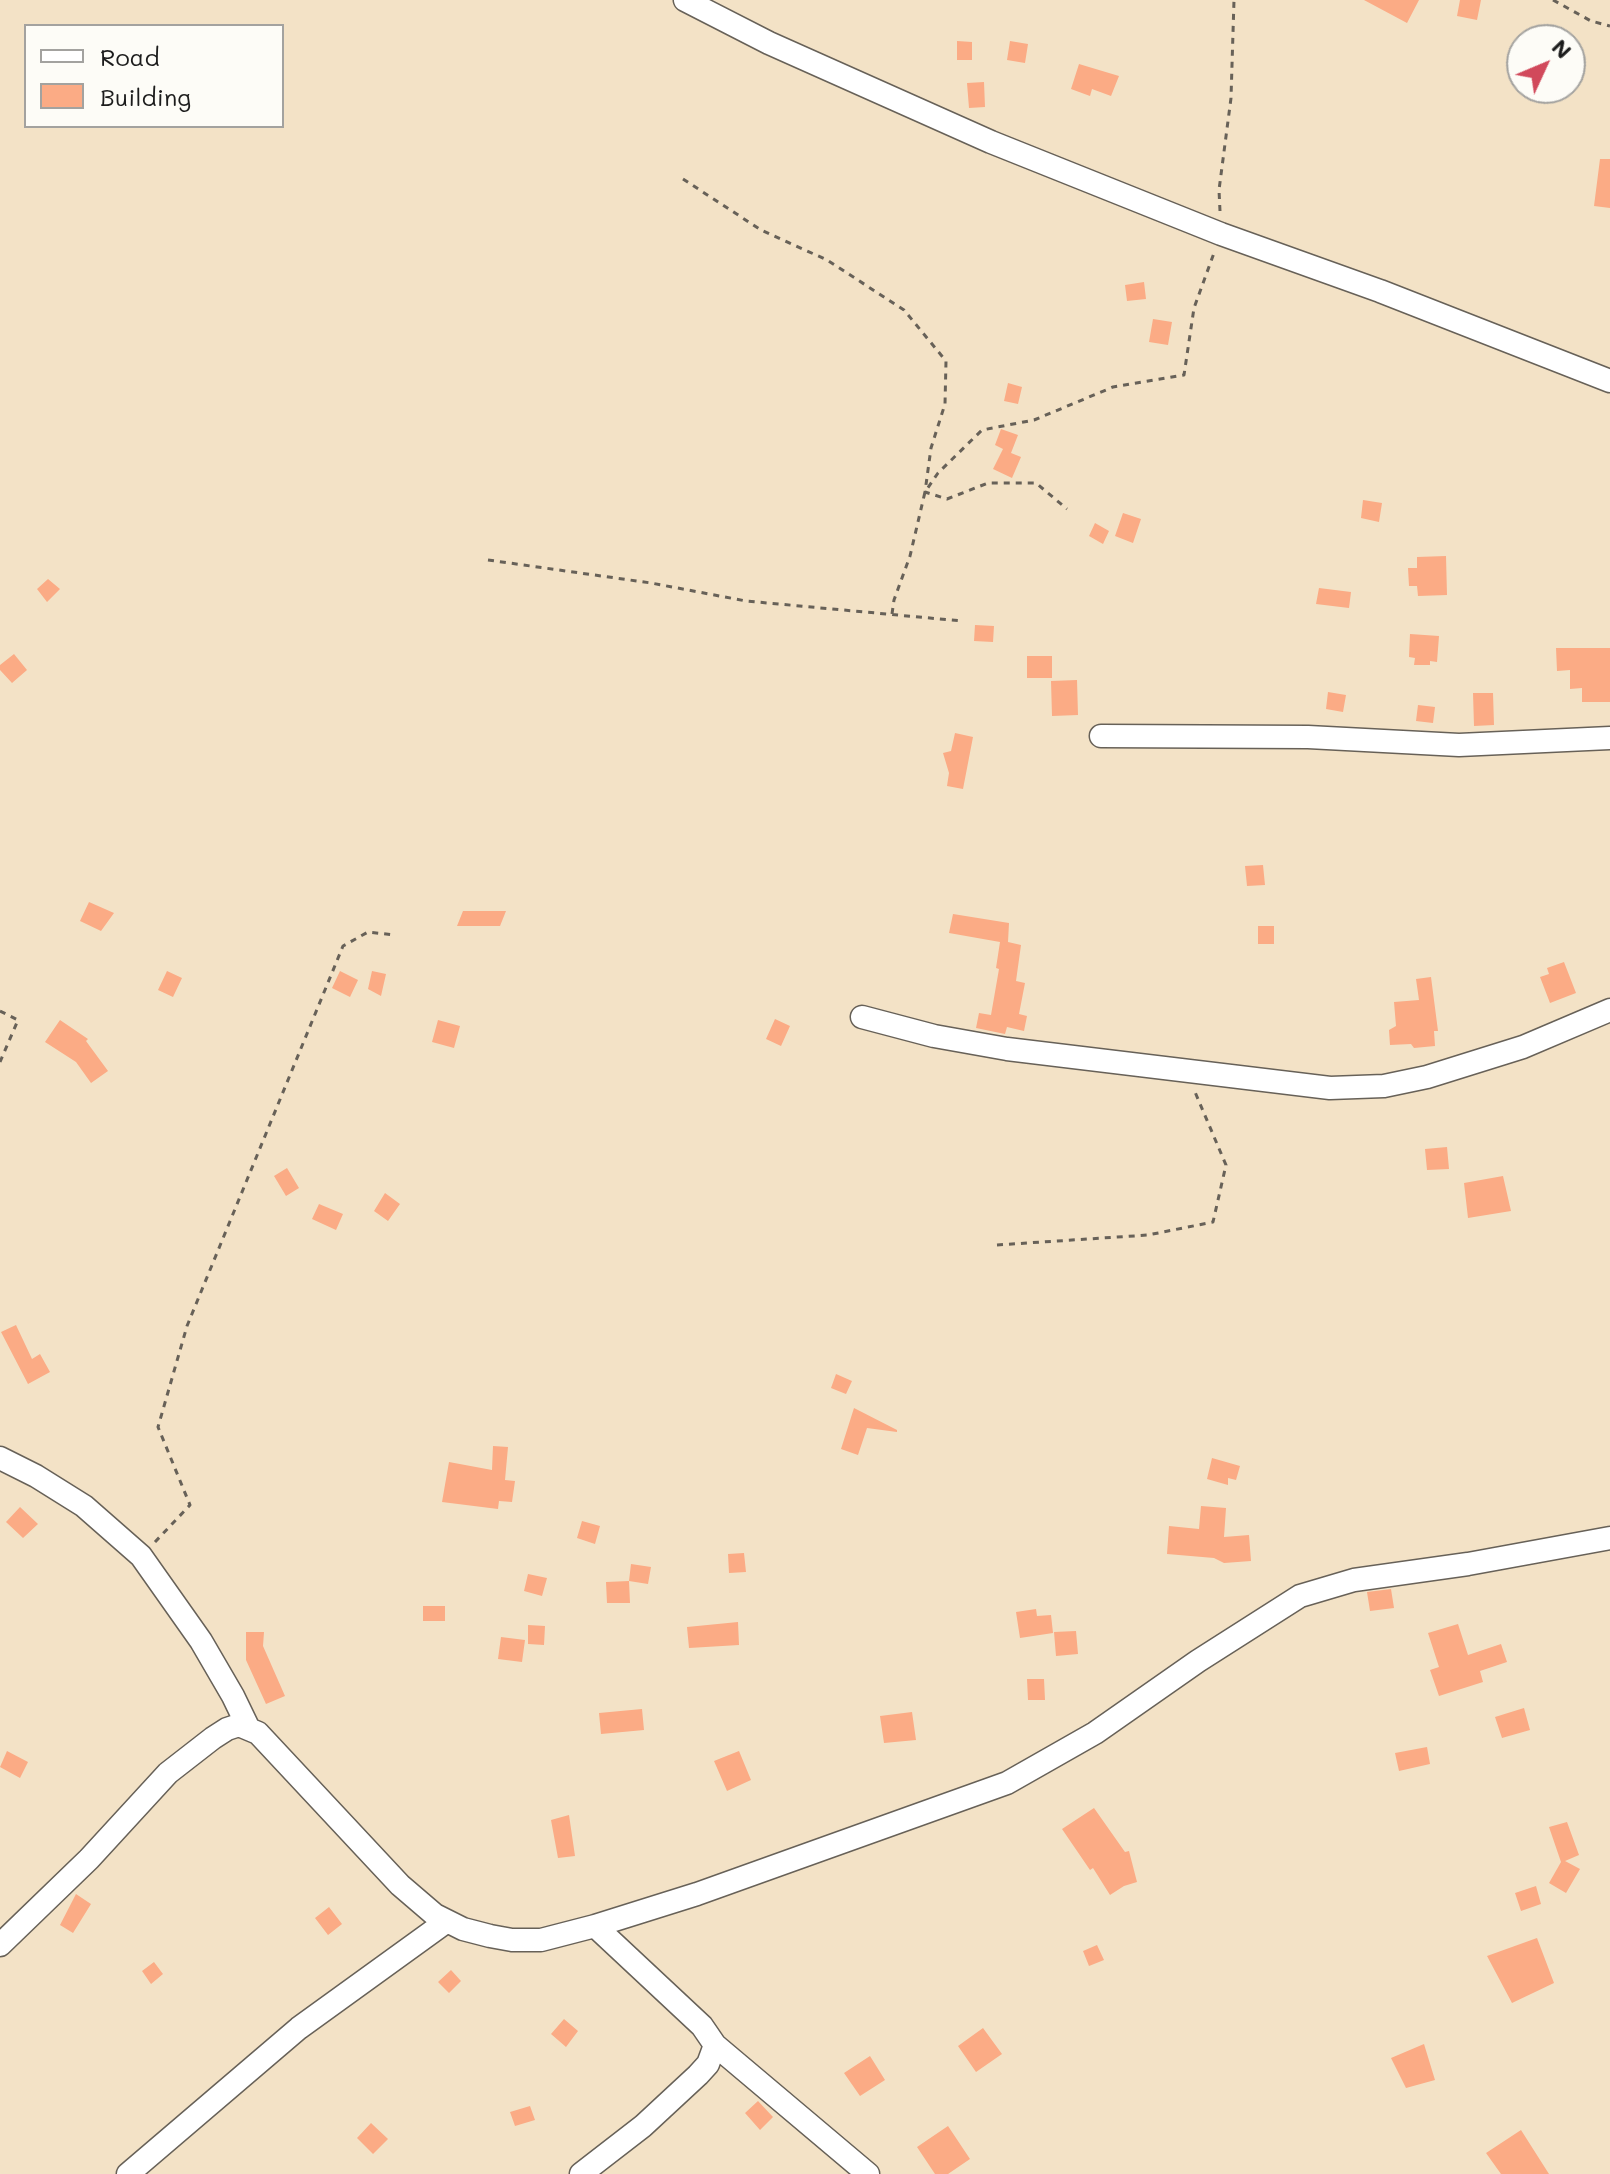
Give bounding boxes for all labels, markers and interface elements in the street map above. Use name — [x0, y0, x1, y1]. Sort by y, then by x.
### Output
legend — [24, 24, 284, 128]
north arrow — [1506, 24, 1586, 104]
text: N — [1546, 32, 1578, 64]
text: Road — [100, 41, 160, 72]
text: Building — [100, 81, 191, 112]

